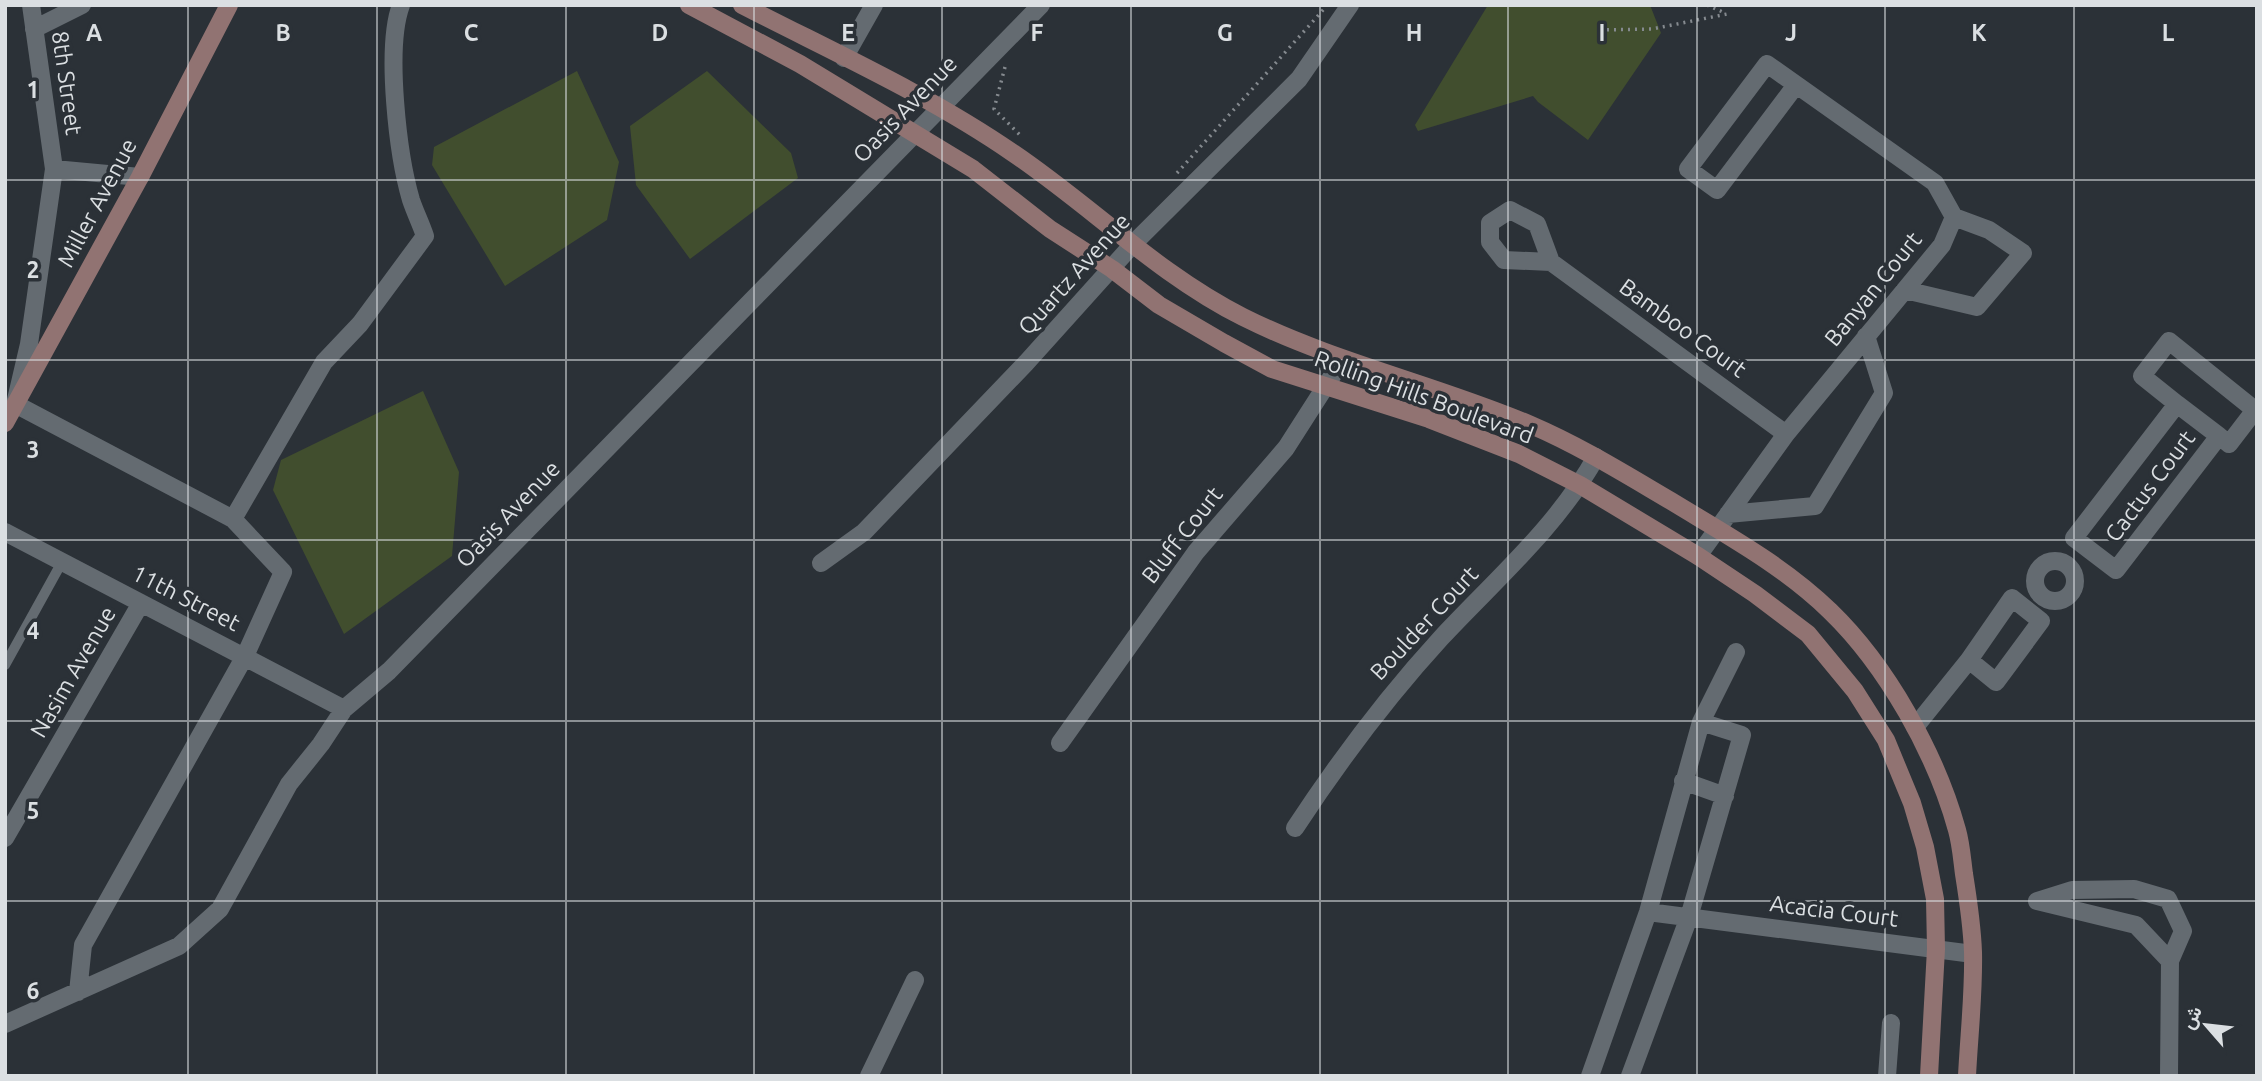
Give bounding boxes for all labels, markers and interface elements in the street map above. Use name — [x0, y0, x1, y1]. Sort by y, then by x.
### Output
text: A — [86, 20, 102, 45]
text: B — [275, 20, 291, 45]
text: C — [464, 20, 479, 45]
text: D — [652, 20, 668, 45]
text: E — [841, 20, 855, 45]
text: F — [1031, 20, 1044, 45]
text: G — [1217, 20, 1233, 45]
text: H — [1406, 20, 1422, 45]
text: I — [1599, 20, 1605, 45]
text: J — [1785, 20, 1797, 45]
text: K — [1971, 20, 1987, 45]
text: L — [2162, 20, 2175, 45]
street label: 8th Street — [48, 29, 87, 136]
street label: Oasis Avenue — [848, 50, 962, 167]
text: 1 — [27, 77, 39, 102]
street label: Miller Avenue — [52, 134, 141, 271]
street label: Quartz Avenue — [1013, 208, 1134, 339]
street label: Banyan Court — [1819, 227, 1926, 351]
text: 2 — [27, 257, 39, 282]
street label: Bamboo Court — [1615, 273, 1751, 382]
street label: Rolling Hills Boulevard — [1311, 345, 1537, 448]
street label: Cactus Court — [2100, 425, 2199, 546]
text: 3 — [27, 437, 39, 462]
street label: Oasis Avenue — [451, 455, 565, 572]
street label: Bluff Court — [1136, 482, 1227, 588]
street label: 11th Street — [128, 560, 244, 635]
street label: Boulder Court — [1365, 561, 1482, 684]
street label: Nasim Avenue — [25, 602, 120, 741]
text: 4 — [27, 618, 40, 643]
text: 5 — [27, 798, 39, 823]
street label: Acacia Court — [1768, 890, 1900, 931]
text: 6 — [27, 978, 40, 1003]
north arrow — [2171, 990, 2241, 1060]
text: ش — [2176, 1002, 2207, 1033]

